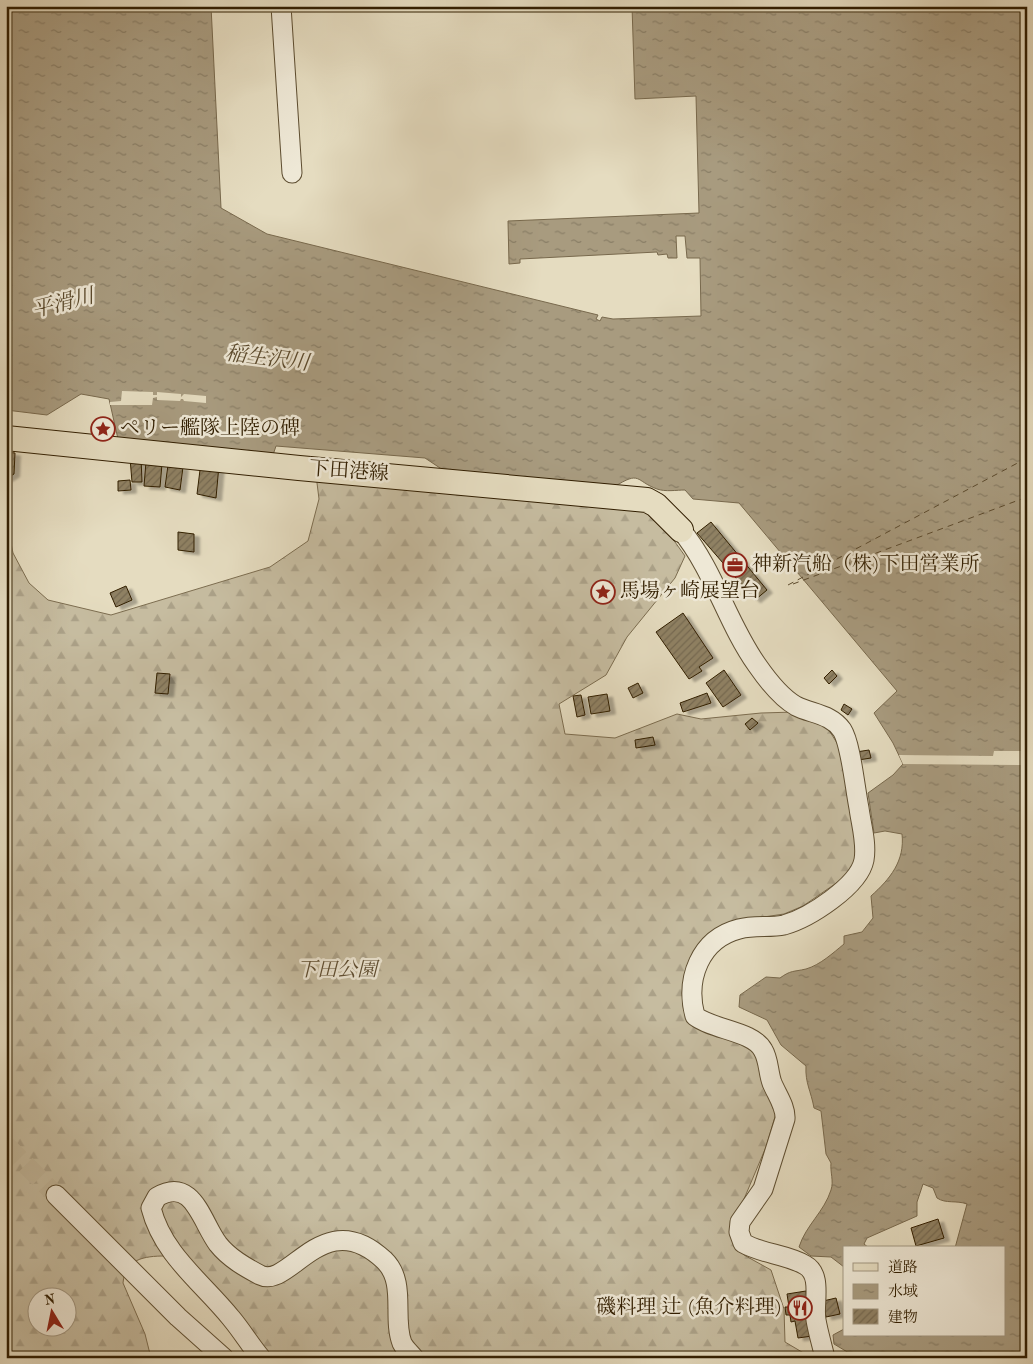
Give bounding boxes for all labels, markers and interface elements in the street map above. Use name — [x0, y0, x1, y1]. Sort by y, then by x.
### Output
water label: 平滑川 — [29, 284, 98, 322]
water label: 稲生沢川 — [224, 341, 312, 375]
place icon: ペリー艦隊上陸の碑 — [90, 416, 116, 442]
place label: ペリー艦隊上陸の碑 — [120, 417, 300, 439]
street label: 下田港線 — [308, 457, 390, 485]
office icon: 神新汽船（株)下田営業所 — [722, 552, 748, 578]
place label: 神新汽船（株)下田営業所 — [752, 553, 979, 575]
place icon: 馬場ヶ崎展望台 — [590, 579, 616, 605]
place label: 馬場ヶ崎展望台 — [620, 579, 760, 602]
park label: 下田公園 — [297, 959, 380, 981]
legend — [843, 1246, 1006, 1336]
text: 道路 — [888, 1259, 918, 1276]
text: 水域 — [888, 1283, 918, 1300]
north arrow — [28, 1286, 78, 1336]
text: N — [43, 1292, 57, 1308]
restaurant icon: 磯料理 辻 (魚介料理) — [787, 1295, 813, 1321]
place label: 磯料理 辻 (魚介料理) — [596, 1296, 782, 1318]
text: 建物 — [888, 1309, 918, 1326]

